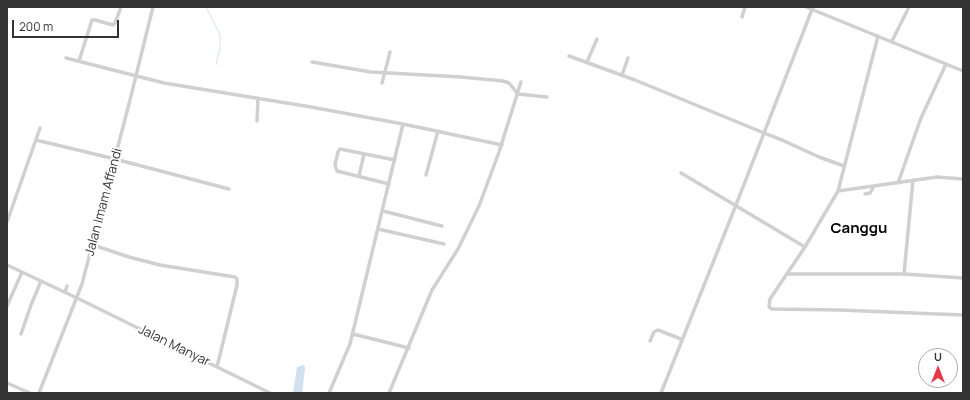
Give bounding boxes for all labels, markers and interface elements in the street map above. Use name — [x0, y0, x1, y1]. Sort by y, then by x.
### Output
scale bar — [14, 12, 121, 38]
text: 200 m — [19, 18, 53, 35]
street label: Jalan Imam Affandi — [82, 147, 126, 257]
district label: Canggu — [831, 220, 887, 238]
street label: Jalan Manyar — [136, 322, 212, 370]
north arrow — [918, 348, 958, 388]
text: U — [934, 349, 942, 364]

